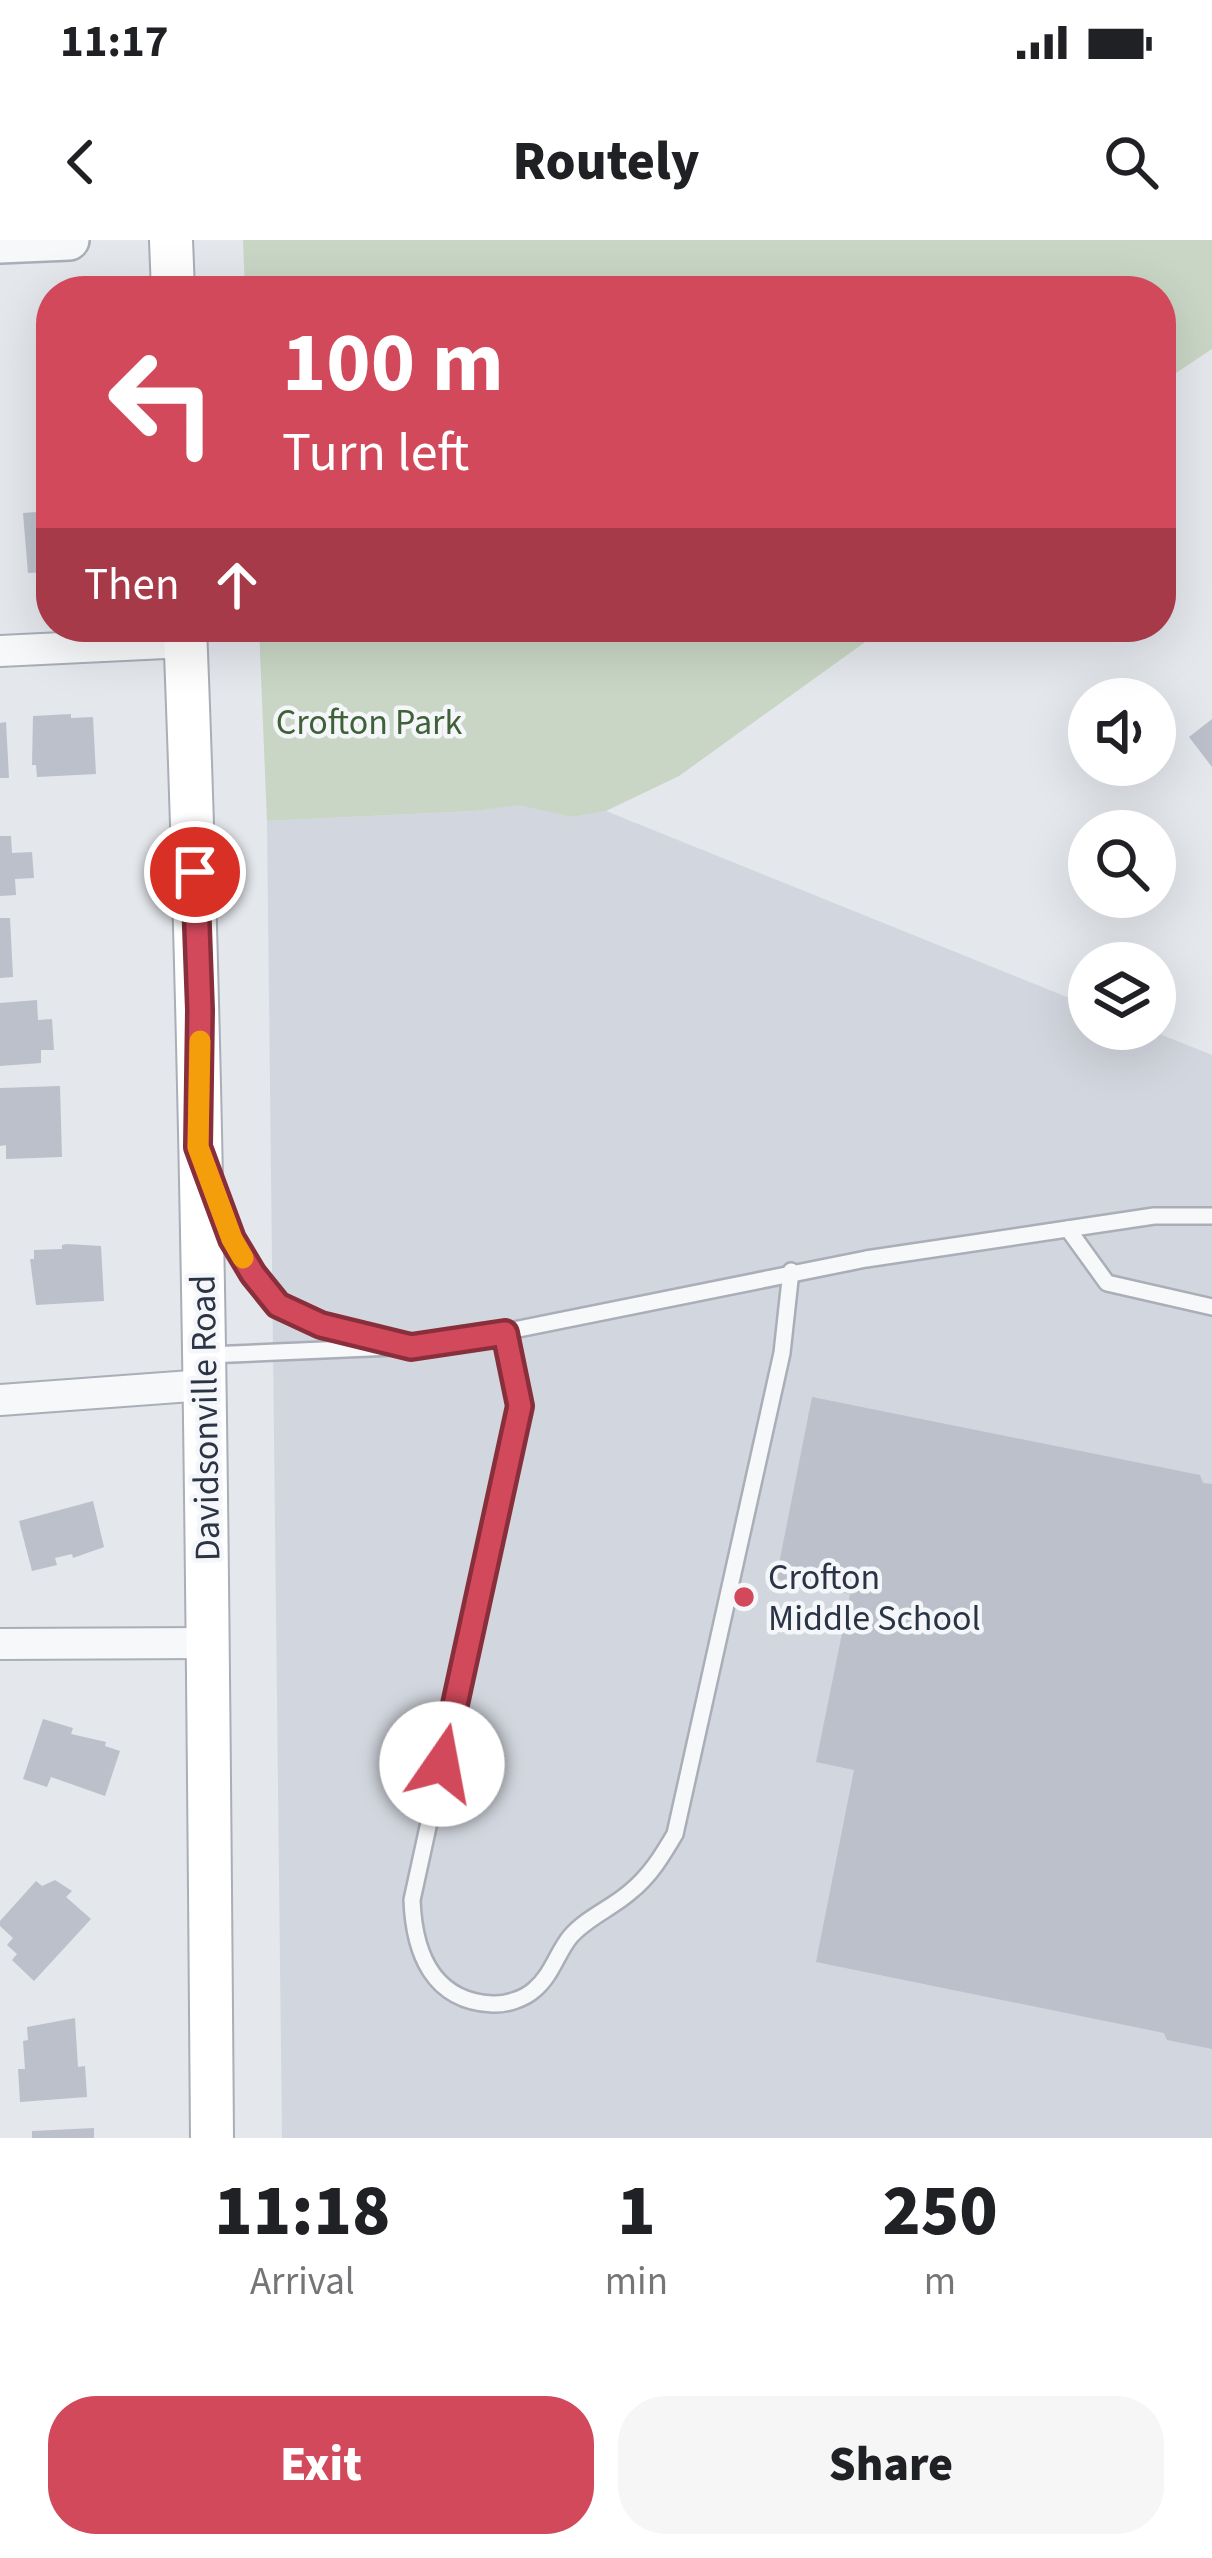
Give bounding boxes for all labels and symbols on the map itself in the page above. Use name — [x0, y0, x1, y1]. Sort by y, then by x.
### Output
park label: Crofton Park — [276, 697, 463, 748]
pin — [144, 821, 246, 923]
street label: Davidsonville Road — [178, 1274, 233, 1562]
place label: Crofton Middle School — [768, 1552, 981, 1644]
marker: Crofton Middle School — [731, 1584, 757, 1610]
position arrow — [379, 1701, 505, 1827]

